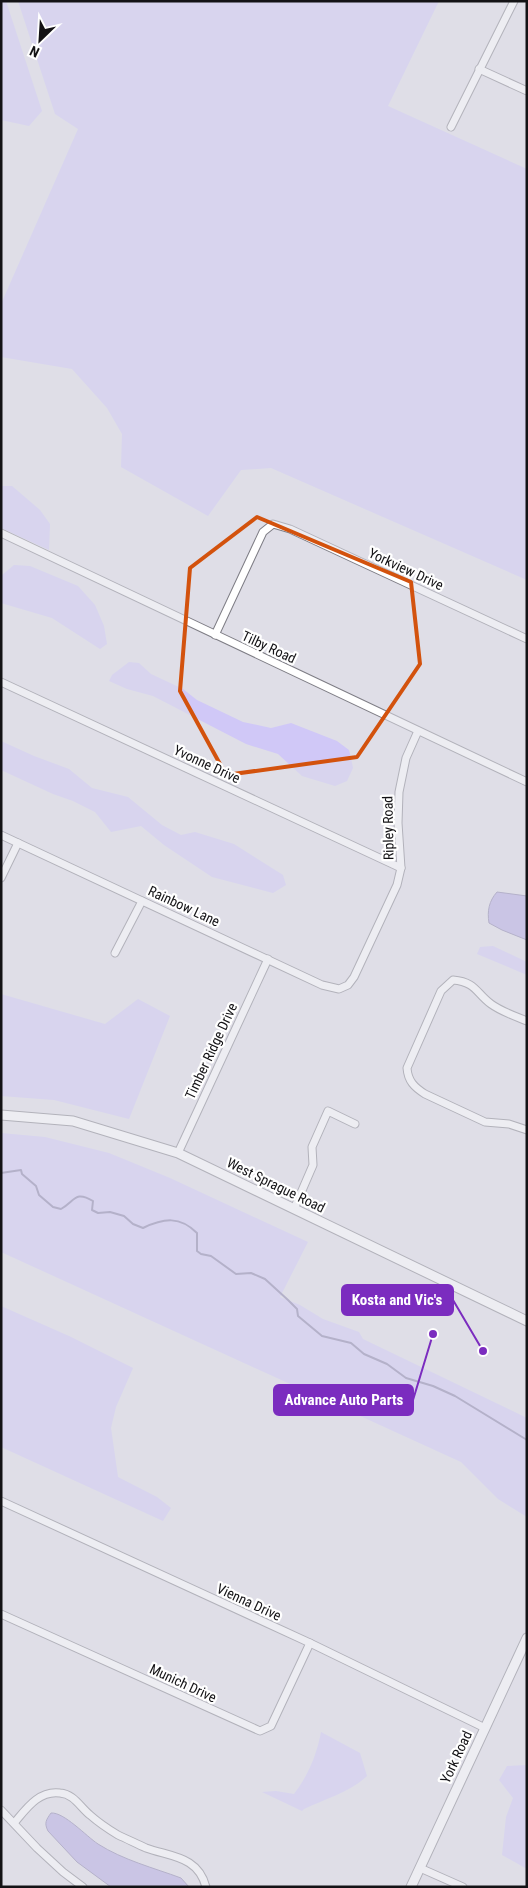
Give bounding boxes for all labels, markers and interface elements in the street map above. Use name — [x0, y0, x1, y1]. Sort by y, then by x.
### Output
north arrow — [15, 15, 65, 65]
text: N — [27, 43, 42, 61]
street label: Yorkview Drive — [366, 545, 446, 593]
street label: Tilby Road — [239, 628, 299, 666]
street label: Yvonne Drive — [171, 742, 243, 787]
street label: Ripley Road — [379, 796, 397, 860]
street label: Rainbow Lane — [146, 882, 223, 930]
street label: Timber Ridge Drive — [182, 1000, 240, 1102]
street label: West Sprague Road — [224, 1154, 328, 1216]
callout: Kosta and Vic's — [342, 1285, 453, 1315]
text: Kosta and Vic's — [352, 1291, 443, 1309]
callout: Advance Auto Parts — [274, 1385, 413, 1415]
text: Advance Auto Parts — [285, 1391, 404, 1409]
street label: Vienna Drive — [214, 1580, 284, 1624]
street label: Munich Drive — [147, 1661, 219, 1706]
street label: York Road — [437, 1728, 475, 1786]

